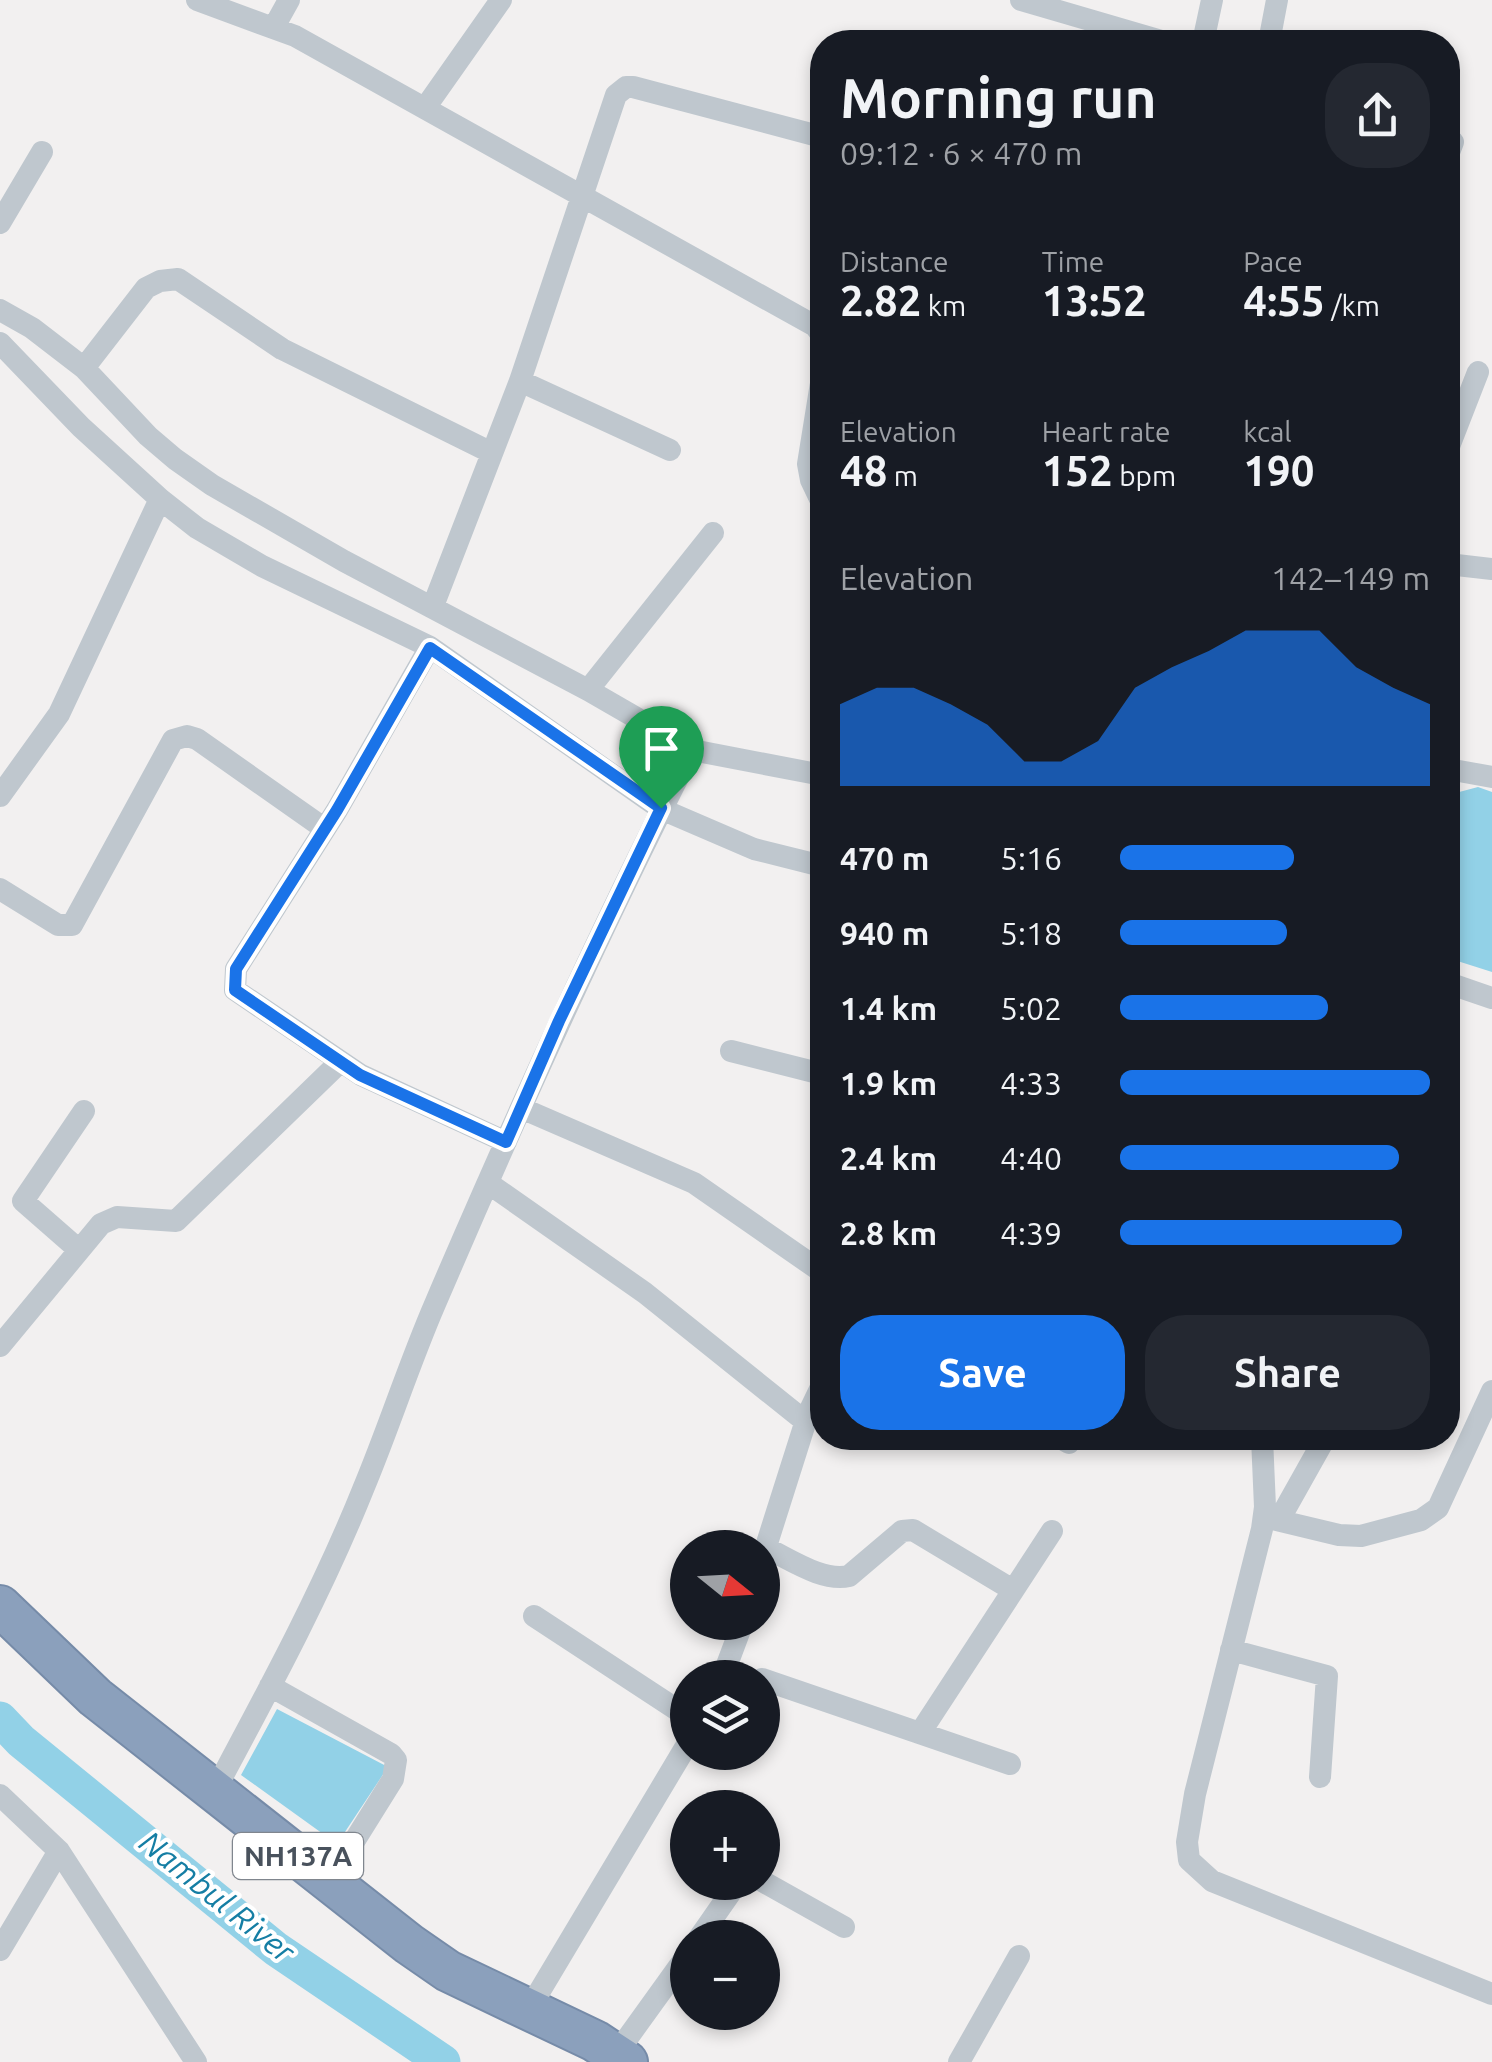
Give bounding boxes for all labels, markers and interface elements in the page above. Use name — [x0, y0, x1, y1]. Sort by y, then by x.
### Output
button: share — [1325, 63, 1430, 168]
text: Morning run — [840, 67, 1157, 128]
text: 09:12 · 6 × 470 m — [840, 135, 1082, 171]
text: Distance — [840, 246, 948, 277]
text: Time — [1042, 246, 1104, 277]
text: Pace — [1243, 246, 1303, 277]
text: 2.82 — [840, 277, 921, 324]
text: 13:52 — [1042, 277, 1147, 324]
text: 4:55 — [1243, 277, 1325, 324]
text: km — [921, 290, 966, 321]
text: /km — [1325, 290, 1380, 321]
text: Elevation — [840, 416, 957, 447]
text: Heart rate — [1042, 416, 1170, 447]
text: kcal — [1243, 416, 1292, 447]
text: 48 — [840, 447, 887, 494]
text: 152 — [1042, 447, 1113, 494]
text: 190 — [1243, 447, 1314, 494]
text: m — [887, 460, 918, 491]
text: bpm — [1113, 460, 1176, 491]
text: Elevation — [840, 560, 973, 596]
text: 142–149 m — [1271, 560, 1430, 596]
pin — [619, 706, 704, 809]
icon: arrive — [634, 721, 689, 776]
text: 470 m — [840, 840, 929, 876]
text: 5:16 — [1000, 840, 1062, 876]
text: 940 m — [840, 915, 929, 951]
text: 5:18 — [1000, 915, 1062, 951]
text: 1.4 km — [840, 990, 937, 1026]
text: 5:02 — [1000, 990, 1062, 1026]
text: 1.9 km — [840, 1065, 937, 1101]
text: 4:33 — [1000, 1065, 1062, 1101]
text: 2.4 km — [840, 1140, 937, 1176]
text: 4:40 — [1000, 1140, 1062, 1176]
text: 2.8 km — [840, 1215, 937, 1251]
text: 4:39 — [1000, 1215, 1062, 1251]
button: Save — [840, 1315, 1125, 1430]
button: Share — [1145, 1315, 1430, 1430]
north arrow — [670, 1530, 780, 1640]
map controls — [670, 1530, 780, 2030]
button: layers — [670, 1660, 780, 1770]
button: + — [670, 1790, 780, 1900]
water label: Nambul River — [133, 1823, 303, 1970]
road number: NH137A — [233, 1833, 363, 1879]
button: − — [670, 1920, 780, 2030]

